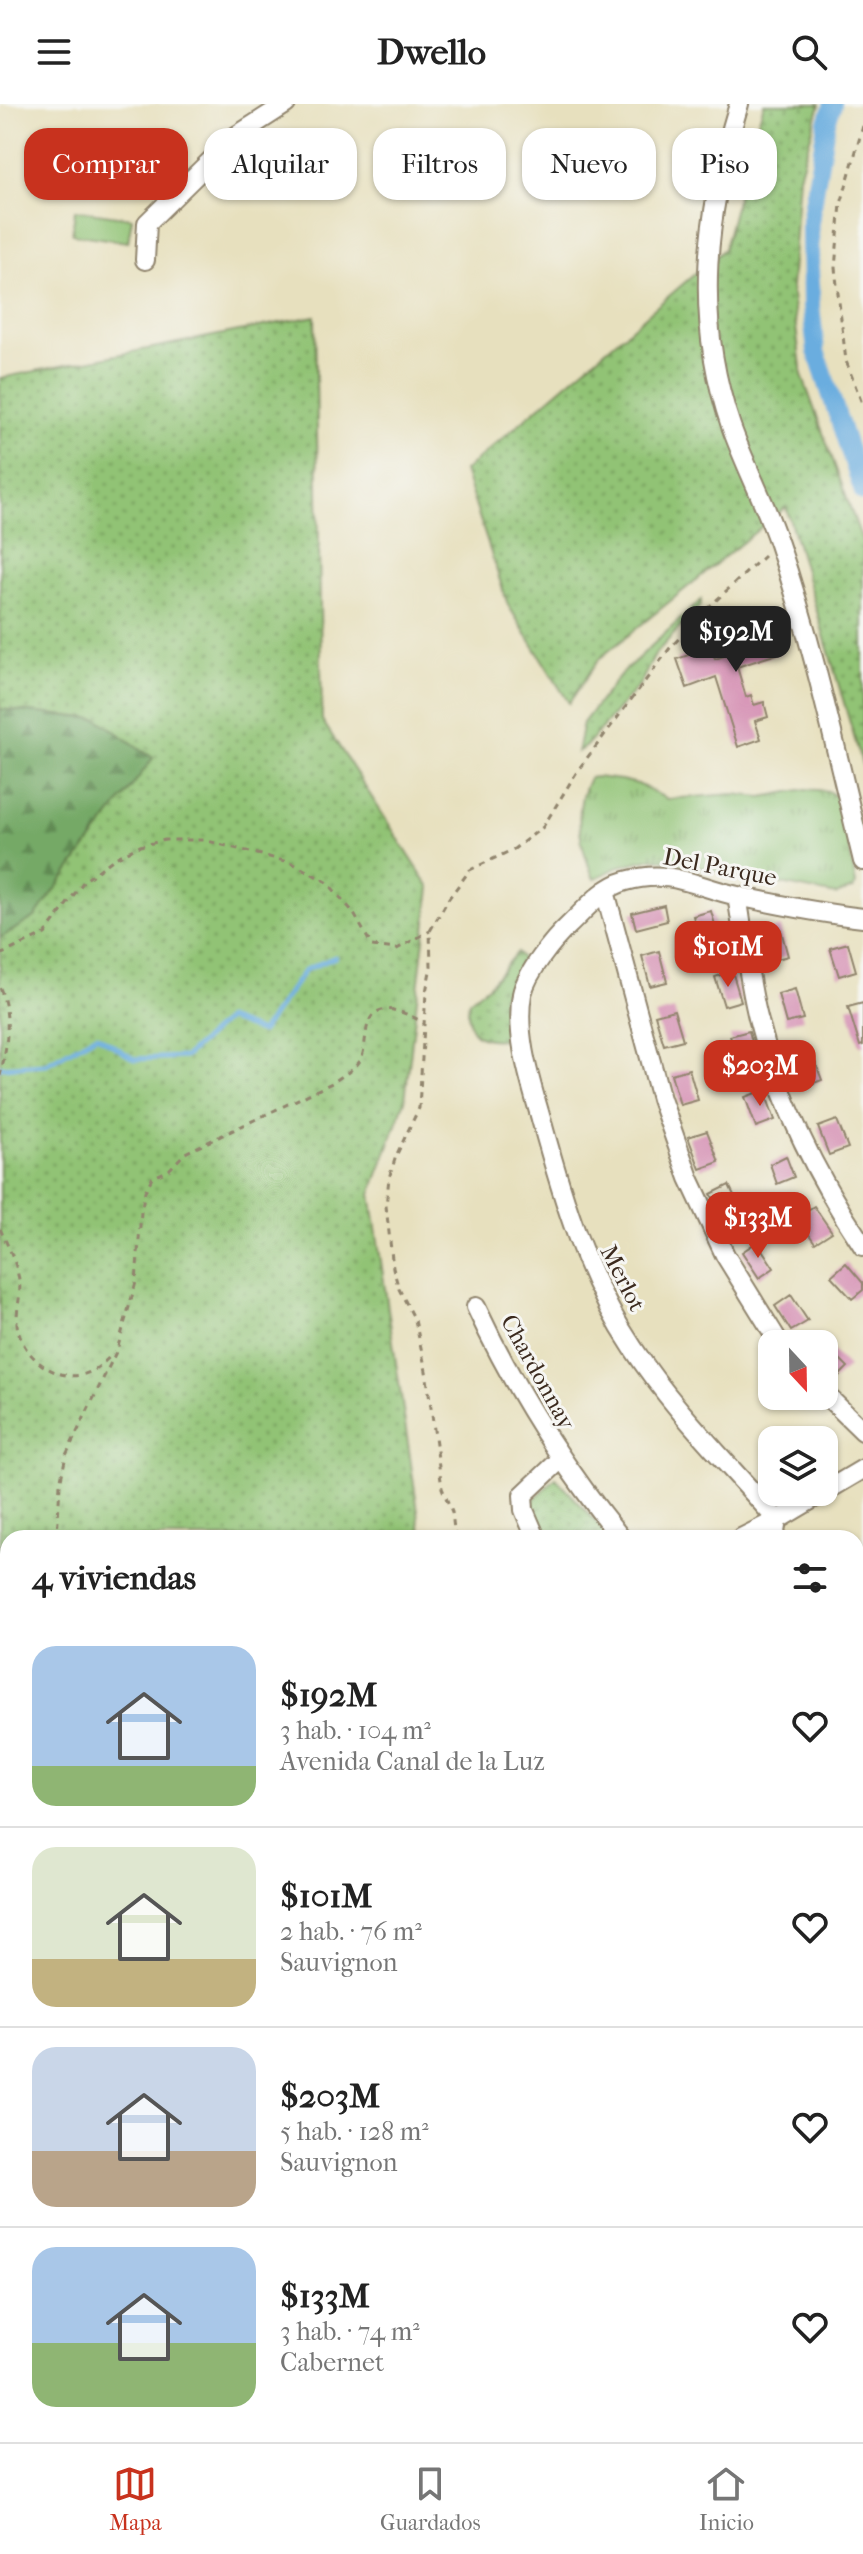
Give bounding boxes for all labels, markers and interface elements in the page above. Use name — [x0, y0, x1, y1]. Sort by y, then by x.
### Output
icon: menu — [32, 30, 76, 74]
icon: search — [787, 30, 831, 74]
text: Dwello — [377, 31, 486, 73]
chip: Comprar — [24, 128, 188, 200]
chip: Alquilar — [204, 128, 357, 200]
chip: Filtros — [373, 128, 506, 200]
chip: Nuevo — [522, 128, 656, 200]
chip: Piso — [672, 128, 777, 200]
pin: $192M — [680, 606, 792, 674]
text: $192M — [699, 616, 773, 647]
street label: Del Parque — [661, 842, 779, 892]
pin: $101M — [672, 921, 784, 989]
text: $101M — [693, 931, 763, 962]
pin: $203M — [704, 1040, 816, 1108]
text: $203M — [722, 1050, 798, 1081]
pin: $133M — [702, 1192, 814, 1260]
text: $133M — [724, 1202, 792, 1233]
street label: Merlot — [594, 1240, 652, 1316]
street label: Chardonnay — [495, 1310, 582, 1435]
north arrow — [758, 1330, 838, 1410]
map controls — [758, 1330, 838, 1506]
button: layers — [758, 1426, 838, 1506]
icon: filters — [788, 1556, 832, 1600]
text: 4 viviendas — [32, 1558, 196, 1598]
text: $192M — [280, 1675, 377, 1715]
icon: home — [96, 1678, 192, 1774]
icon: heart — [788, 1704, 832, 1748]
text: 3 hab. · 104 m² — [280, 1715, 431, 1746]
text: Avenida Canal de la Luz — [280, 1746, 545, 1777]
text: $101M — [280, 1876, 372, 1916]
icon: home — [96, 1879, 192, 1975]
icon: heart — [788, 1905, 832, 1949]
text: 2 hab. · 76 m² — [280, 1916, 422, 1947]
text: Sauvignon — [280, 1947, 398, 1978]
text: $203M — [280, 2076, 380, 2116]
icon: home — [96, 2079, 192, 2175]
icon: heart — [788, 2105, 832, 2149]
text: 5 hab. · 128 m² — [280, 2116, 429, 2147]
text: Sauvignon — [280, 2147, 398, 2178]
text: $133M — [280, 2276, 370, 2316]
icon: home — [96, 2279, 192, 2375]
icon: heart — [788, 2305, 832, 2349]
text: 3 hab. · 74 m² — [280, 2316, 420, 2347]
text: Cabernet — [280, 2347, 384, 2378]
tab: Mapa — [109, 2462, 162, 2536]
tab: Guardados — [380, 2462, 481, 2536]
tab: Inicio — [699, 2462, 754, 2536]

